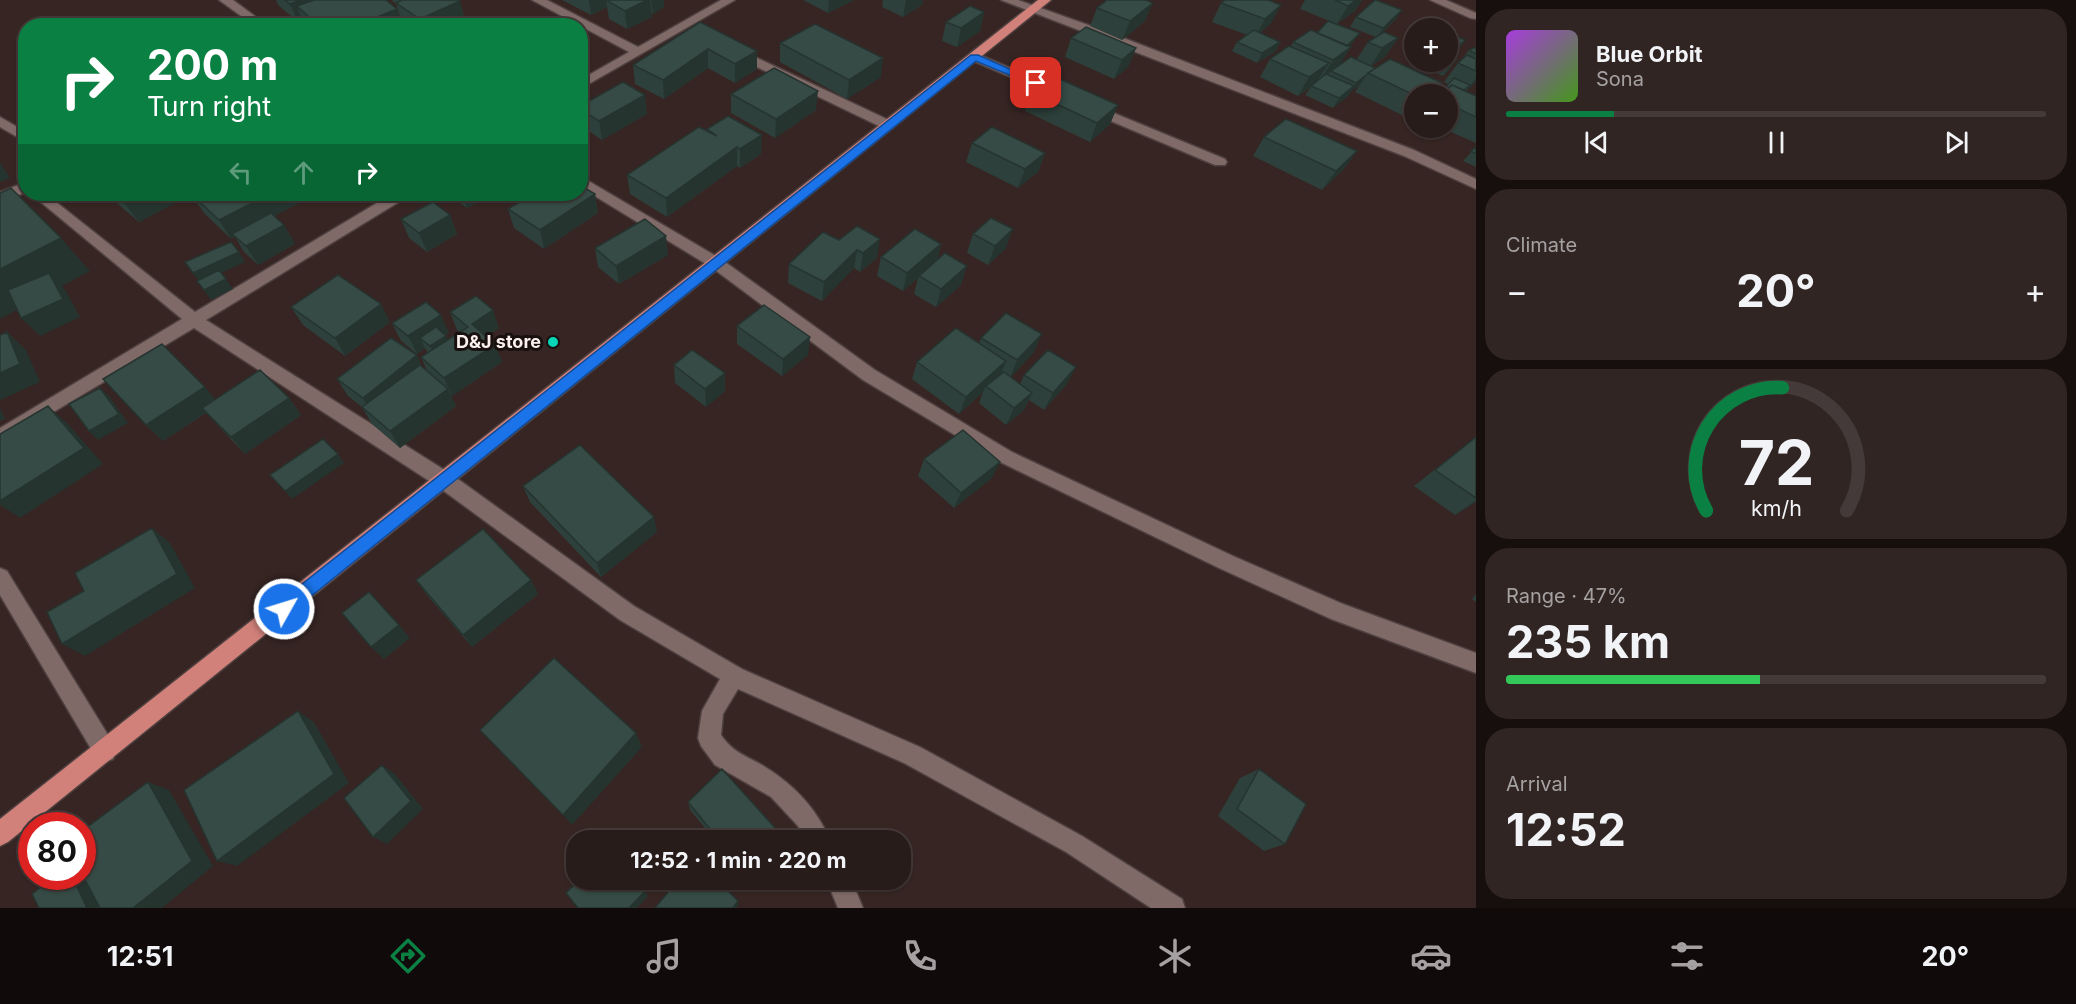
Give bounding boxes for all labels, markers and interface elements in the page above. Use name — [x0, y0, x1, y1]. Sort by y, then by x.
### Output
map controls — [1404, 18, 1458, 138]
button: + — [1404, 18, 1458, 72]
text: 200 m — [147, 39, 278, 90]
text: Blue Orbit — [1596, 41, 1703, 67]
icon: right — [48, 42, 126, 120]
pin — [1010, 57, 1061, 108]
icon: arrive — [1019, 66, 1052, 99]
text: Sona — [1596, 67, 1644, 91]
button: − — [1404, 84, 1458, 138]
text: Turn right — [147, 90, 271, 123]
icon: previous — [1580, 126, 1613, 159]
icon: pause — [1760, 126, 1793, 159]
icon: next — [1940, 126, 1973, 159]
icon: left — [224, 156, 257, 189]
icon: ahead — [287, 156, 320, 189]
icon: right — [350, 156, 383, 189]
text: Climate — [1506, 233, 1577, 257]
text: 20° — [1736, 263, 1816, 318]
text: − — [1506, 271, 1528, 311]
text: + — [2024, 271, 2046, 311]
place label: D&J store — [456, 331, 541, 352]
marker: D&J store — [546, 335, 560, 349]
text: 72 — [1738, 425, 1814, 500]
text: km/h — [1751, 495, 1801, 521]
position arrow — [252, 577, 316, 641]
text: Range · 47% — [1506, 584, 1627, 608]
text: 235 km — [1506, 614, 1670, 669]
text: Arrival — [1506, 772, 1568, 796]
text: 12:52 — [1506, 802, 1626, 857]
speed limit sign: 80 — [18, 812, 96, 890]
text: 12:52 · 1 min · 220 m — [630, 847, 847, 873]
icon: directions — [387, 935, 429, 977]
icon: music — [643, 935, 685, 977]
icon: phone — [899, 935, 941, 977]
icon: climate — [1154, 935, 1196, 977]
icon: car — [1410, 935, 1452, 977]
icon: filters — [1666, 935, 1708, 977]
text: 12:51 — [107, 940, 173, 973]
text: 20° — [1921, 940, 1969, 973]

